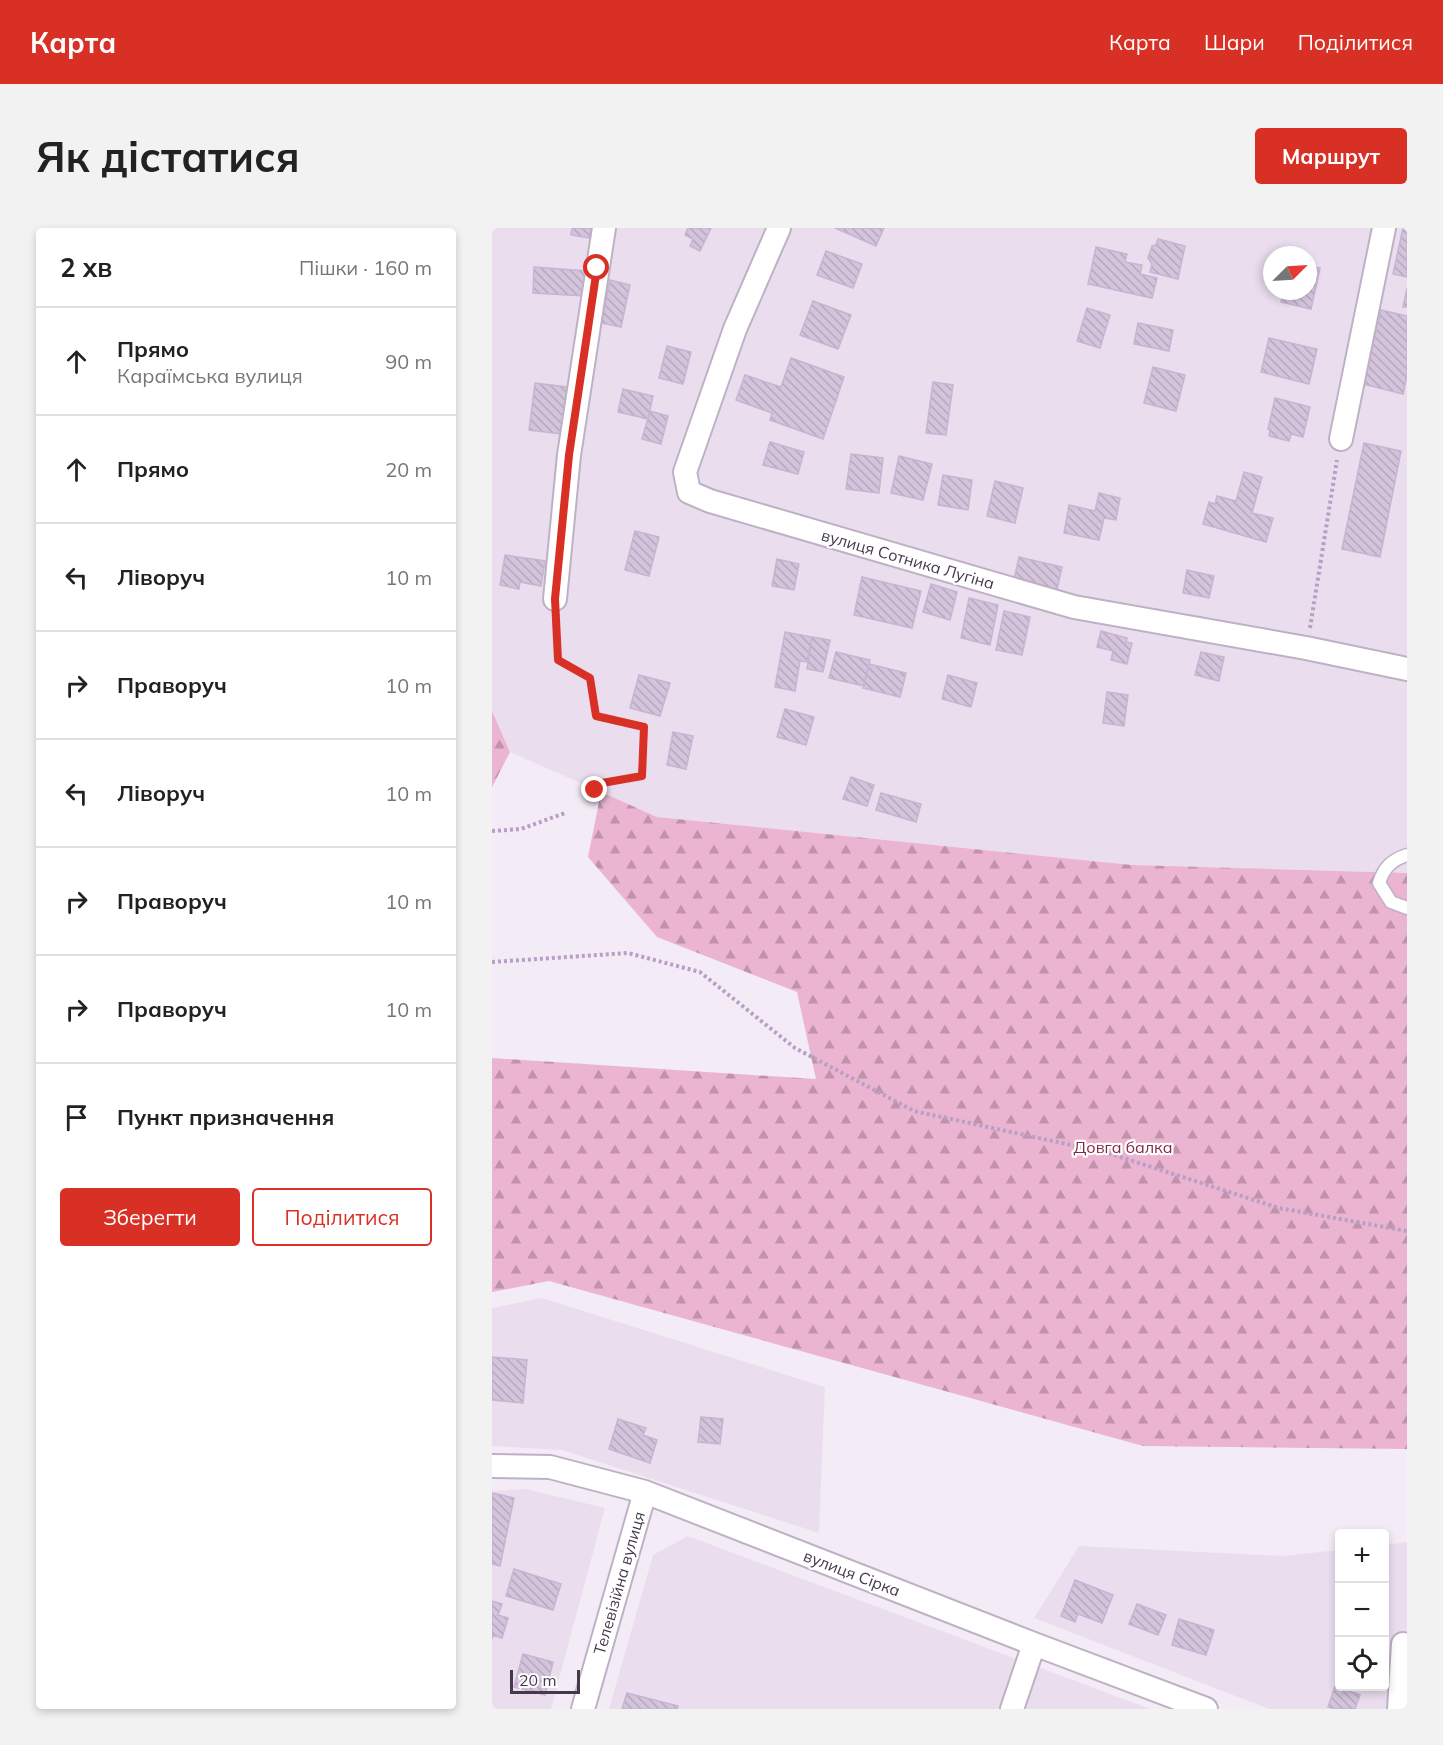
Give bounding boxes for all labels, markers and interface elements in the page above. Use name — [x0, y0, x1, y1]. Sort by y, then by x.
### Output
text: Карта — [30, 25, 116, 60]
text: Карта — [1109, 29, 1171, 55]
text: Шари — [1204, 29, 1265, 55]
text: Поділитися — [1298, 29, 1413, 55]
button: Маршрут — [1255, 128, 1407, 184]
text: Як дістатися — [36, 130, 300, 183]
north arrow — [1263, 246, 1317, 300]
text: 2 хв — [60, 251, 112, 284]
route start — [583, 254, 609, 280]
text: Пішки · 160 m — [299, 255, 432, 280]
text: Прямо — [117, 335, 189, 363]
icon: ahead — [60, 345, 93, 378]
text: 90 m — [385, 349, 432, 374]
text: Караїмська вулиця — [117, 363, 303, 388]
icon: ahead — [60, 453, 93, 486]
text: Прямо — [117, 455, 189, 483]
text: 20 m — [385, 457, 432, 482]
street label: вулиця Сотника Лугіна — [819, 525, 997, 593]
icon: left — [60, 561, 93, 594]
text: Ліворуч — [117, 563, 205, 591]
text: 10 m — [385, 565, 432, 590]
icon: right — [60, 669, 93, 702]
text: Праворуч — [117, 671, 227, 699]
text: 10 m — [385, 673, 432, 698]
route end — [581, 776, 607, 802]
icon: left — [60, 777, 93, 810]
text: Ліворуч — [117, 779, 205, 807]
text: 10 m — [385, 781, 432, 806]
icon: right — [60, 885, 93, 918]
text: Праворуч — [117, 887, 227, 915]
text: 10 m — [385, 889, 432, 914]
icon: right — [60, 993, 93, 1026]
text: Праворуч — [117, 995, 227, 1023]
text: 10 m — [385, 997, 432, 1022]
icon: arrive — [60, 1101, 93, 1134]
text: Пункт призначення — [117, 1103, 334, 1131]
park label: Довга балка — [1074, 1137, 1172, 1157]
button: Зберегти — [60, 1188, 240, 1246]
button: Поділитися — [252, 1188, 432, 1246]
street label: Телевізійна вулиця — [589, 1509, 649, 1657]
map controls — [1335, 1529, 1389, 1691]
button: + — [1335, 1529, 1389, 1583]
street label: вулиця Сірка — [801, 1545, 903, 1601]
button: − — [1335, 1583, 1389, 1637]
button: locate — [1335, 1637, 1389, 1691]
scale bar — [510, 1667, 580, 1694]
text: 20 m — [519, 1670, 556, 1690]

